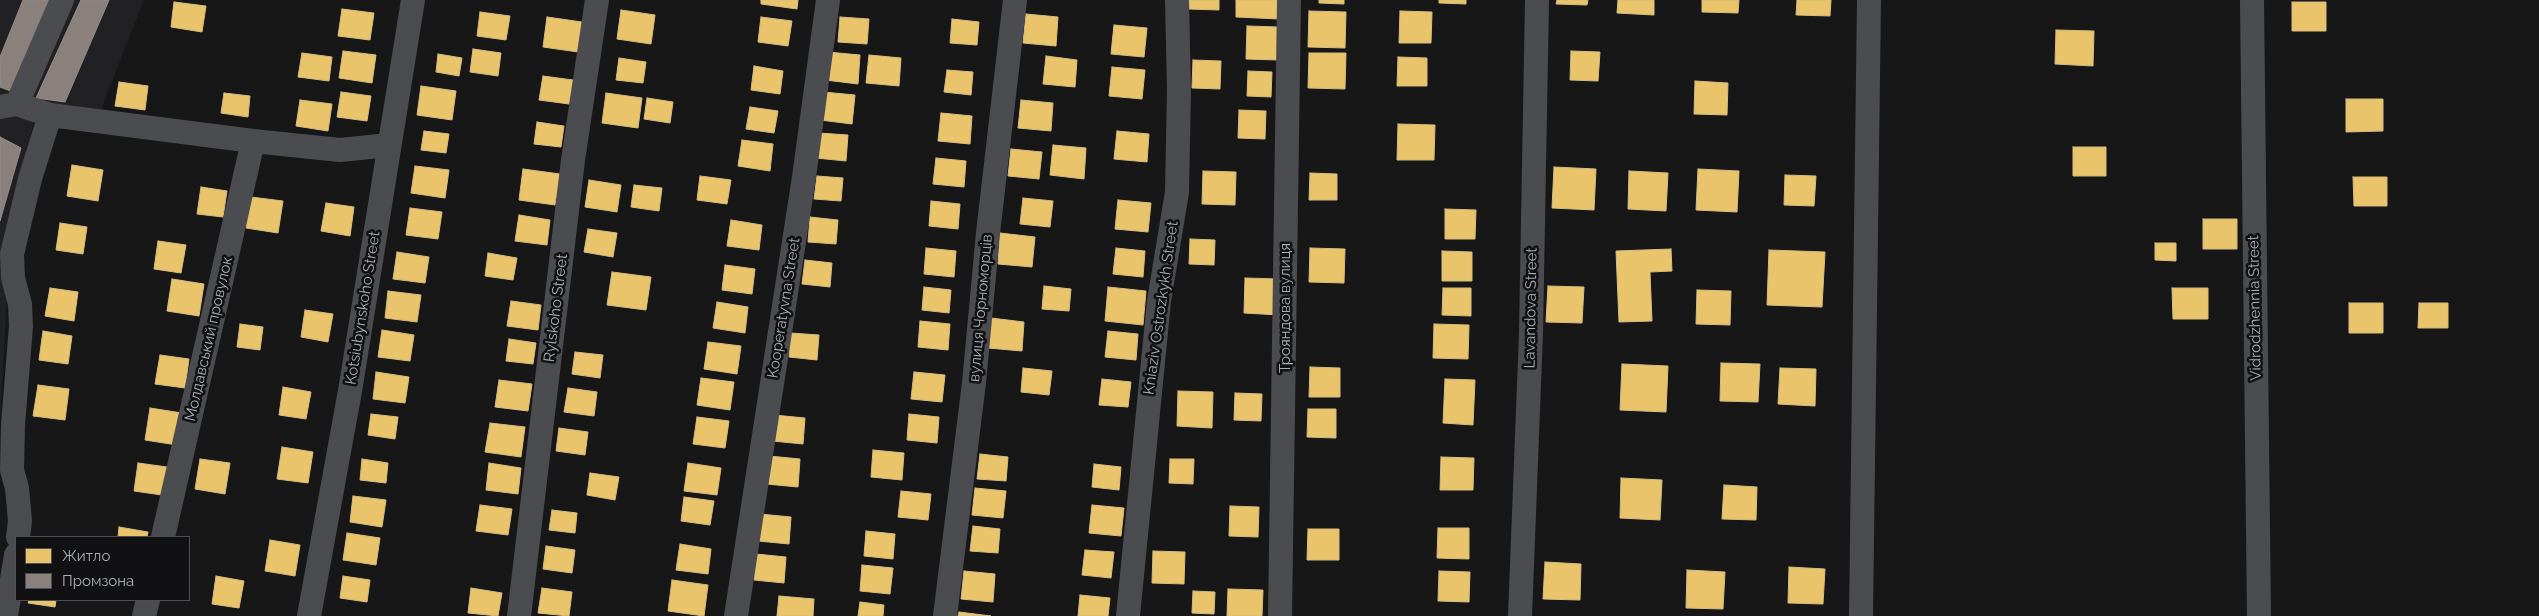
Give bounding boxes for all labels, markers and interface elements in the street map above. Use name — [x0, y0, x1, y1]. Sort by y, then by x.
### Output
street label: Kniaziv Ostrozkykh Street — [1140, 220, 1182, 396]
street label: Kotsiubynskoho Street — [342, 230, 384, 386]
street label: вулиця Чорноморців — [966, 233, 996, 383]
street label: Vidrodzhennia Street — [2245, 235, 2265, 381]
street label: Kooperatyvna Street — [764, 237, 804, 379]
street label: Трояндова вулиця — [1276, 243, 1294, 373]
street label: Lavandova Street — [1521, 247, 1541, 369]
street label: Rylskoho Street — [540, 253, 572, 363]
street label: Молдавський провулок — [181, 255, 237, 423]
legend — [15, 536, 190, 601]
text: Житло — [62, 547, 110, 565]
text: Промзона — [62, 572, 134, 590]

